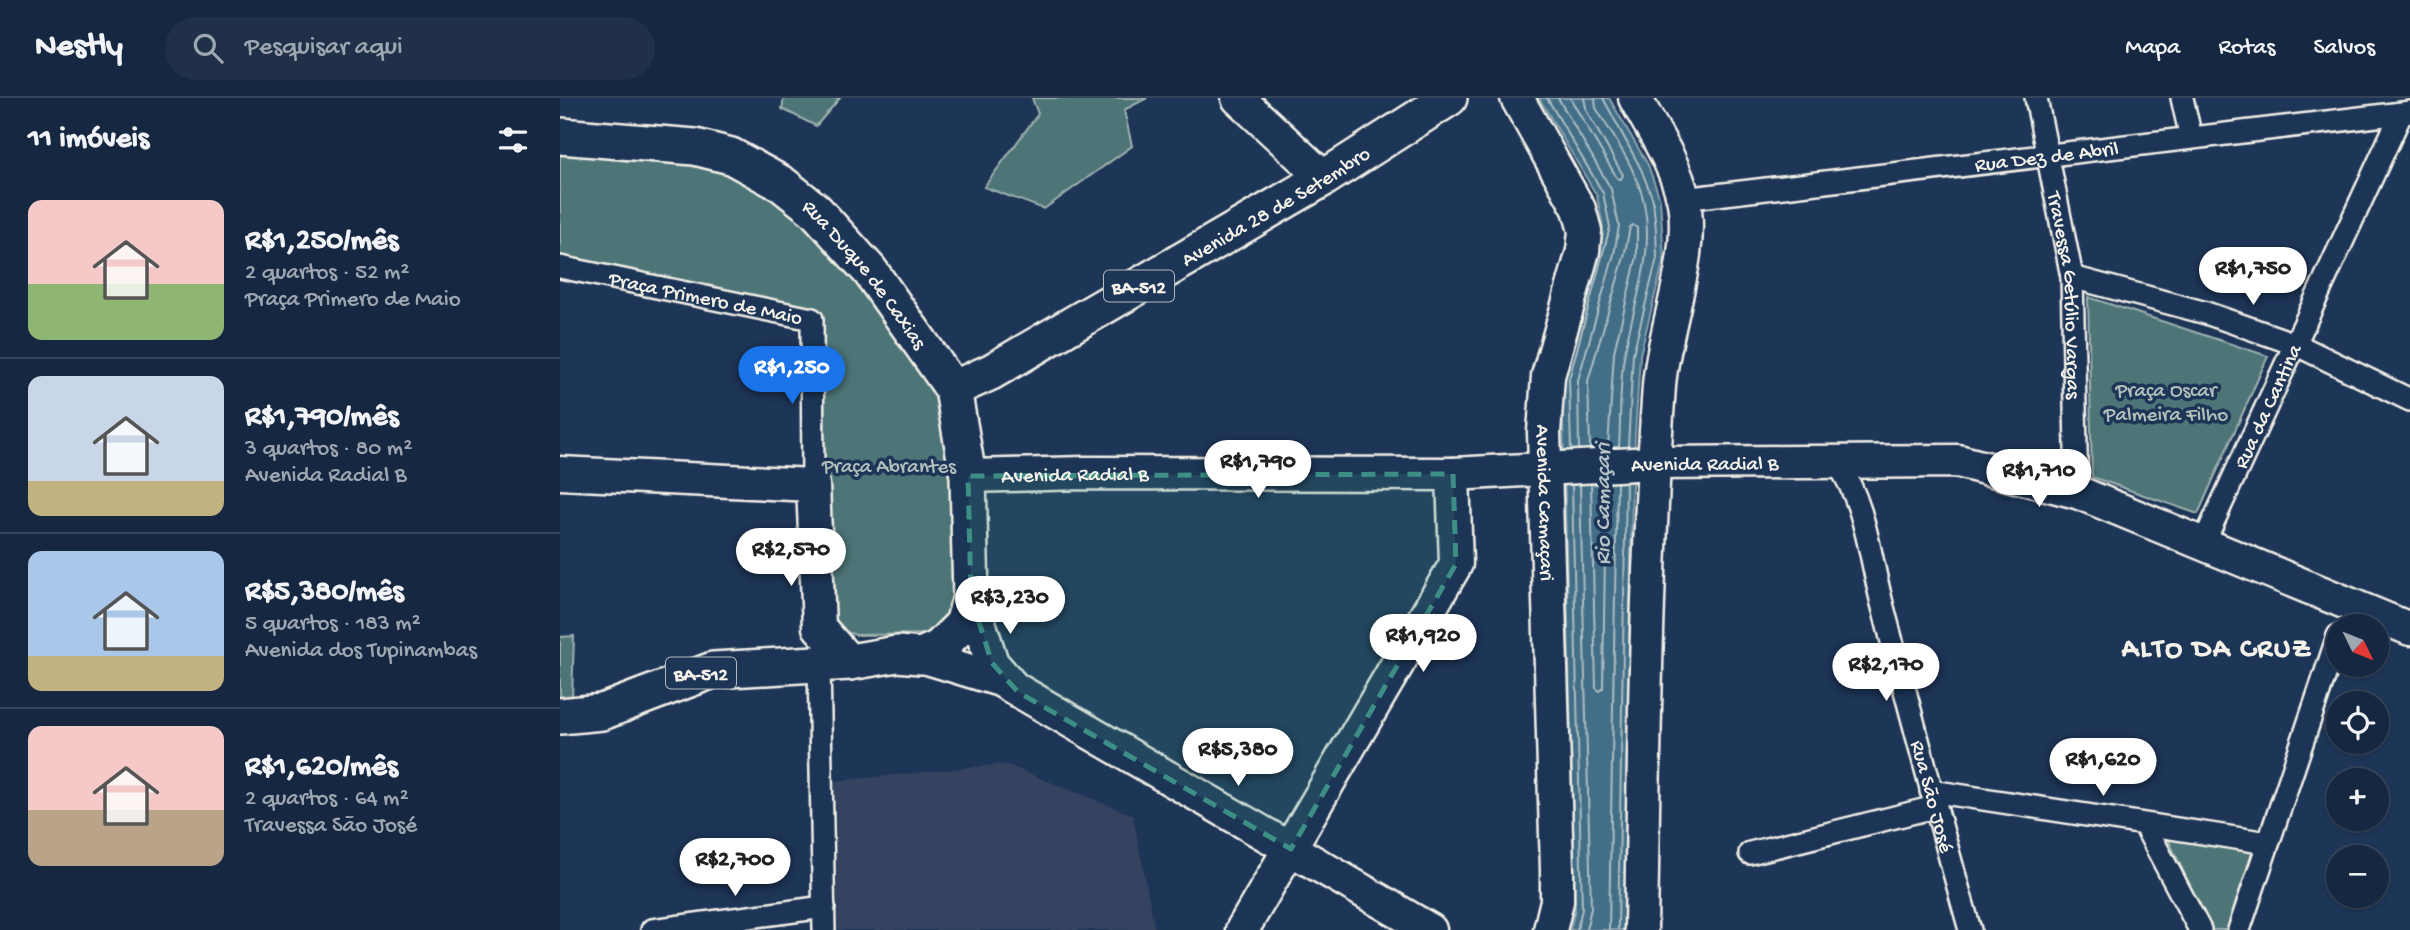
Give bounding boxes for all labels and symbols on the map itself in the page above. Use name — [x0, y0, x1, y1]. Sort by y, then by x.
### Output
street label: Rua Dez de Abril — [1974, 138, 2120, 180]
street label: Avenida 28 de Setembro — [1178, 143, 1376, 274]
street label: Travessa Getúlio Vargas — [2039, 189, 2084, 401]
street label: Rua Duque de Caxias — [796, 196, 931, 356]
pin: R$1,750 — [2188, 248, 2318, 307]
street label: Praça Primero de Maio — [605, 268, 804, 333]
road number: BA-512 — [1104, 270, 1174, 302]
street label: Rua da Cantina — [2230, 340, 2310, 474]
pin: R$1,250 — [727, 346, 857, 406]
park label: Praça Oscar Palmeira Filho — [2103, 380, 2228, 429]
street label: Avenida Camaçari — [1528, 424, 1557, 582]
pin: R$1,790 — [1193, 440, 1323, 500]
water label: Rio Camaçari — [1591, 440, 1618, 565]
pin: R$1,710 — [1974, 450, 2104, 509]
street label: Avenida Radial B — [1630, 453, 1780, 480]
park label: Praça Abrantes — [821, 456, 957, 481]
street label: Avenida Radial B — [1001, 464, 1150, 491]
pin: R$2,570 — [726, 528, 856, 588]
pin: R$3,230 — [945, 576, 1075, 636]
pin: R$1,920 — [1358, 614, 1488, 674]
north arrow — [2326, 614, 2389, 677]
district label: ALTO DA CRUZ — [2121, 634, 2312, 667]
pin: R$2,170 — [1821, 644, 1951, 703]
road number: BA-512 — [666, 658, 736, 688]
pin: R$5,380 — [1173, 728, 1303, 788]
street label: Rua São José — [1903, 738, 1957, 857]
pin: R$1,620 — [2038, 738, 2168, 798]
pin: R$2,700 — [670, 838, 800, 898]

